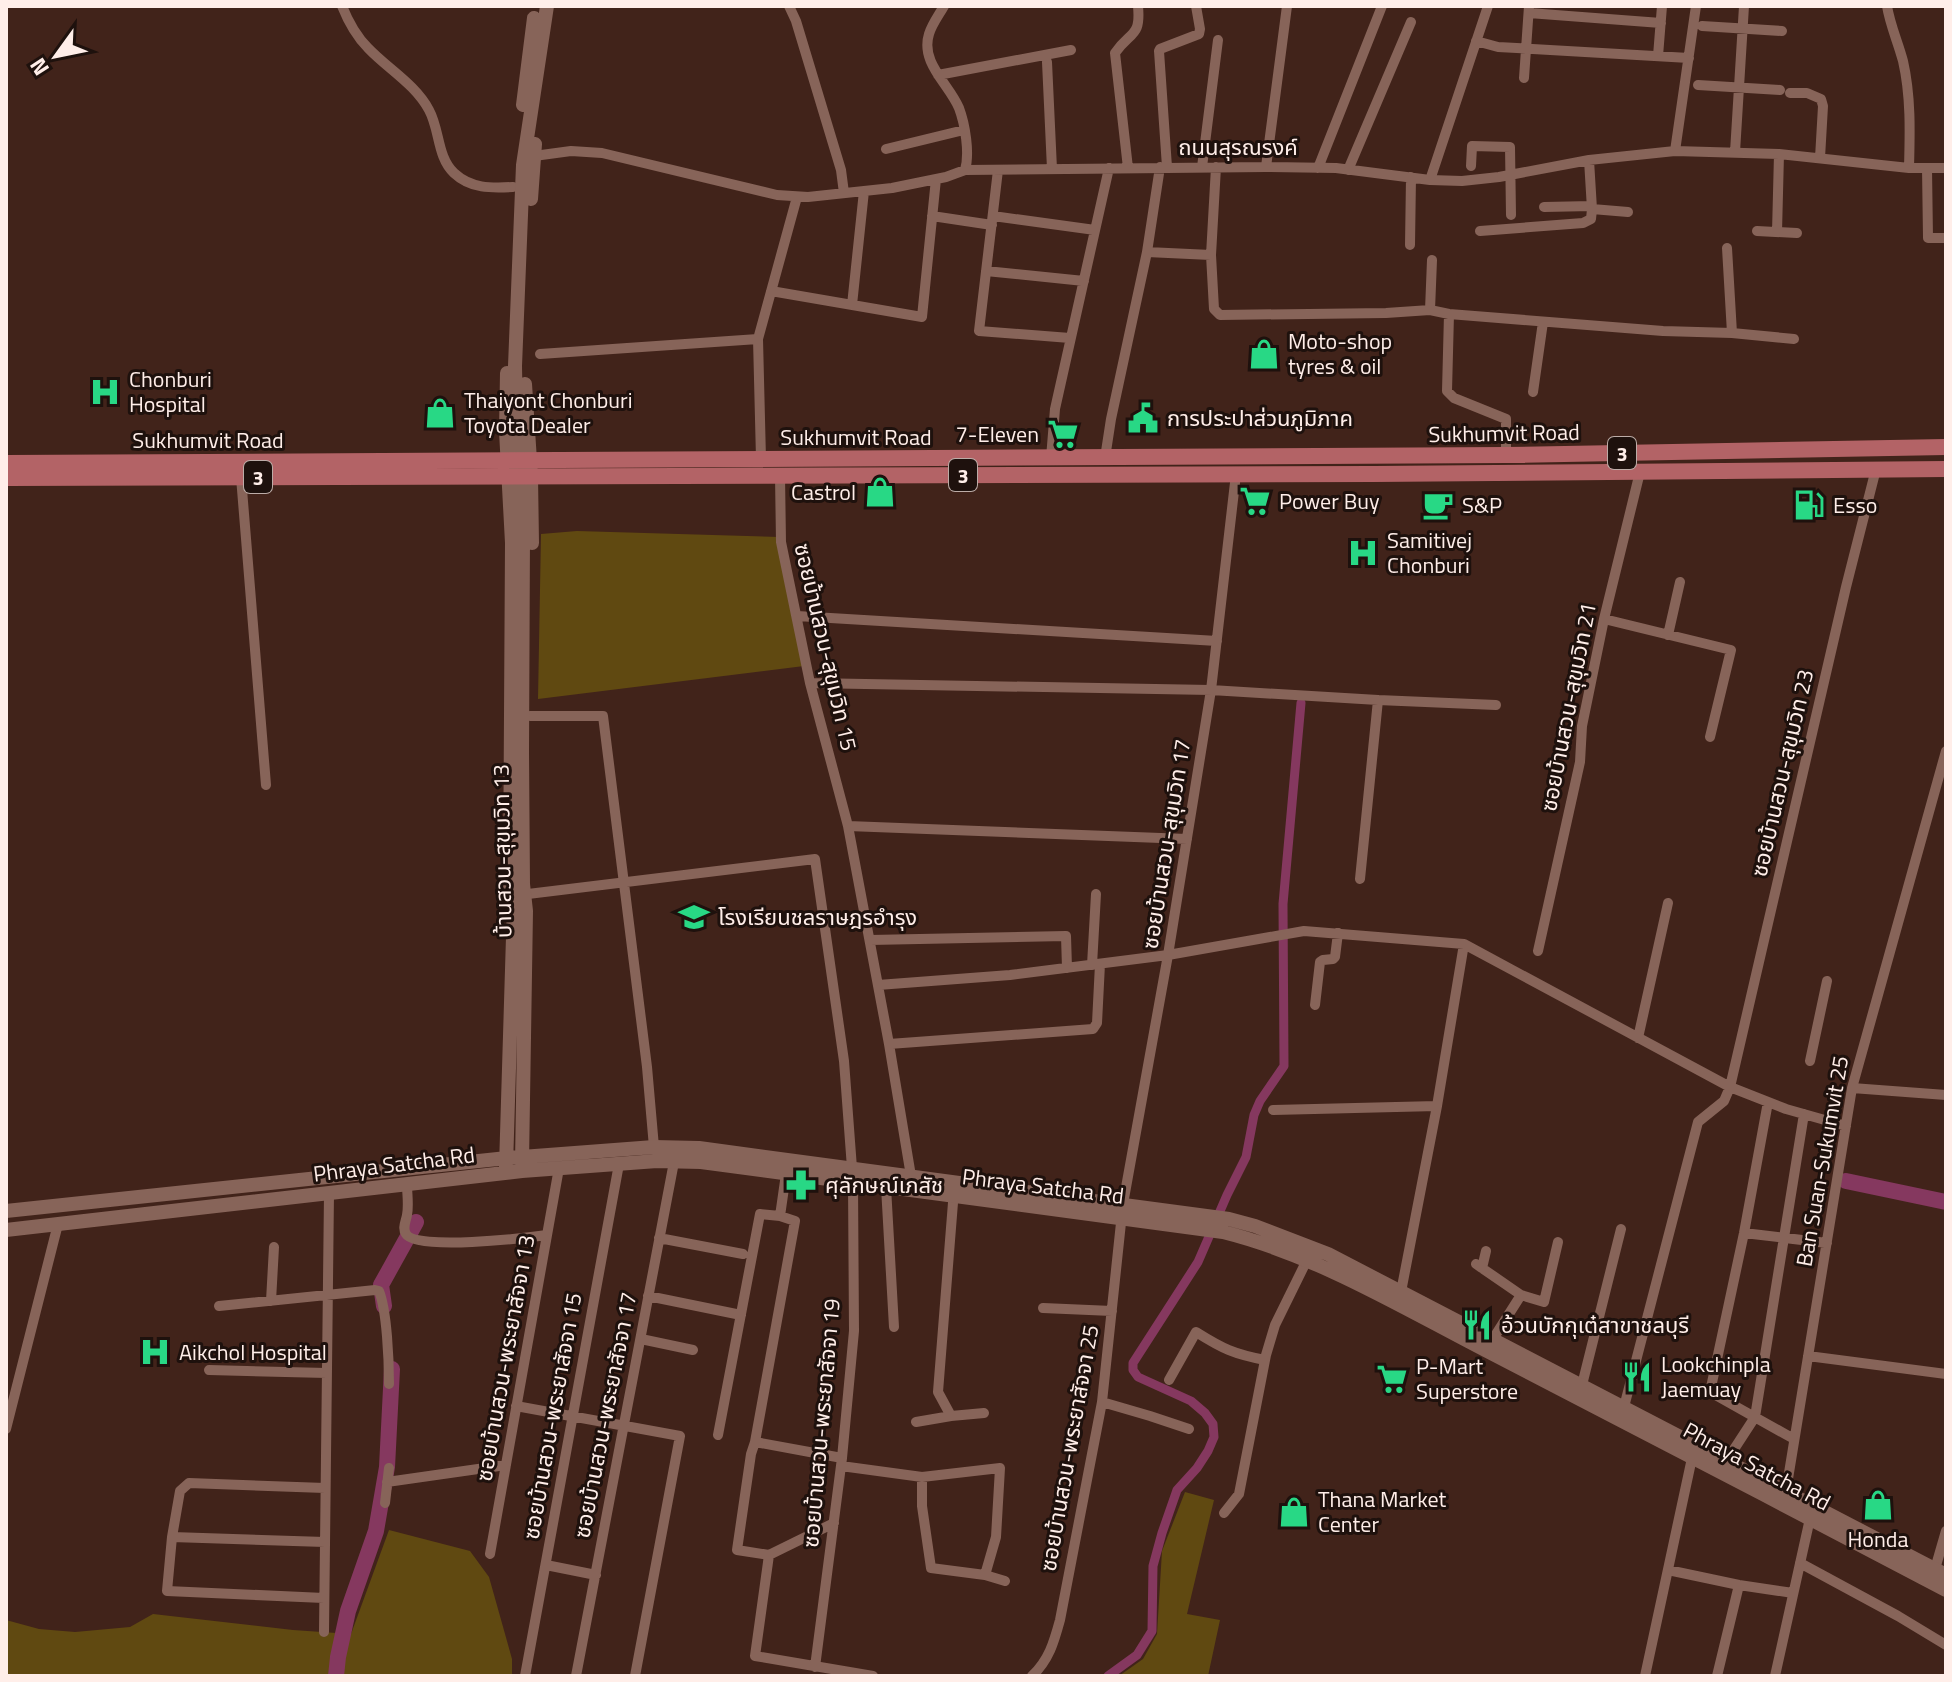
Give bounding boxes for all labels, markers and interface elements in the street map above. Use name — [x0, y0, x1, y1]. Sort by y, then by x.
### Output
north arrow — [16, 16, 96, 96]
text: N — [21, 51, 58, 83]
street label: ถนนสุรณรงค์ — [1178, 130, 1298, 164]
place label: Moto-shop tyres & oil — [1288, 324, 1392, 383]
shop icon: Moto-shop tyres & oil — [1247, 337, 1281, 371]
place label: Chonburi Hospital — [129, 362, 212, 421]
hospital icon: Chonburi Hospital — [88, 375, 122, 409]
place label: Thaiyont Chonburi Toyota Dealer — [464, 383, 632, 442]
shop icon: Thaiyont Chonburi Toyota Dealer — [423, 396, 457, 430]
public building icon: การประปาส่วนภูมิภาค — [1126, 401, 1160, 435]
place label: การประปาส่วนภูมิภาค — [1167, 401, 1353, 435]
street label: Sukhumvit Road — [1428, 415, 1580, 451]
place label: 7-Eleven — [956, 417, 1039, 451]
supermarket icon: 7-Eleven — [1046, 417, 1080, 451]
street label: Sukhumvit Road — [780, 420, 932, 454]
street label: Sukhumvit Road — [132, 423, 284, 457]
road number: 3 — [1608, 437, 1636, 469]
road number: 3 — [949, 459, 977, 491]
road number: 3 — [244, 461, 272, 493]
place label: Castrol — [791, 475, 856, 509]
shop icon: Castrol — [863, 475, 897, 509]
supermarket icon: Power Buy — [1238, 484, 1272, 518]
place label: Power Buy — [1279, 484, 1380, 518]
cafe icon: S&P — [1421, 488, 1455, 522]
place label: S&P — [1462, 488, 1502, 522]
fuel station icon: Esso — [1792, 488, 1826, 522]
place label: Esso — [1833, 488, 1877, 522]
place label: Samitivej Chonburi — [1387, 523, 1472, 582]
hospital icon: Samitivej Chonburi — [1346, 536, 1380, 570]
street label: ซอยบ้านสวน-สุขุมวิท 15 — [786, 540, 866, 754]
street label: ซอยบ้านสวน-สุขุมวิท 21 — [1531, 600, 1605, 814]
street label: ซอยบ้านสวน-สุขุมวิท 23 — [1742, 666, 1822, 880]
street label: ซอยบ้านสวน-สุขุมวิท 17 — [1133, 737, 1199, 951]
street label: บ้านสวน-สุขุมวิท 13 — [483, 764, 521, 938]
school or university icon: โรงเรียนชลราษฎรอำรุง — [677, 900, 711, 934]
place label: โรงเรียนชลราษฎรอำรุง — [718, 900, 917, 934]
street label: Ban Suan-Sukumvit 25 — [1787, 1053, 1857, 1269]
street label: Phraya Satcha Rd — [311, 1137, 477, 1191]
street label: Phraya Satcha Rd — [960, 1159, 1126, 1213]
pharmacy icon: ศุลักษณ์เภสัช — [784, 1168, 818, 1202]
place label: ศุลักษณ์เภสัช — [825, 1168, 943, 1202]
street label: ซอยบ้านสวน-พระยาสัจจา 13 — [467, 1232, 543, 1484]
street label: ซอยบ้านสวน-พระยาสัจจา 17 — [564, 1289, 646, 1541]
street label: ซอยบ้านสวน-พระยาสัจจา 15 — [514, 1290, 590, 1542]
street label: ซอยบ้านสวน-พระยาสัจจา 19 — [793, 1297, 849, 1549]
restaurant icon: อ้วนบักกุเต๋สาขาชลบุรี — [1460, 1308, 1494, 1342]
place label: อ้วนบักกุเต๋สาขาชลบุรี — [1501, 1308, 1689, 1342]
street label: ซอยบ้านสวน-พระยาสัจจา 25 — [1031, 1322, 1107, 1574]
hospital icon: Aikchol Hospital — [138, 1335, 172, 1369]
place label: Aikchol Hospital — [179, 1335, 327, 1369]
place label: Lookchinpla Jaemuay — [1661, 1347, 1771, 1406]
place label: P-Mart Superstore — [1416, 1349, 1518, 1408]
restaurant icon: Lookchinpla Jaemuay — [1620, 1360, 1654, 1394]
supermarket icon: P-Mart Superstore — [1375, 1362, 1409, 1396]
street label: Phraya Satcha Rd — [1677, 1413, 1837, 1519]
place label: Thana Market Center — [1318, 1482, 1446, 1541]
shop icon: Honda — [1861, 1488, 1895, 1522]
shop icon: Thana Market Center — [1277, 1495, 1311, 1529]
place label: Honda — [1848, 1522, 1908, 1556]

